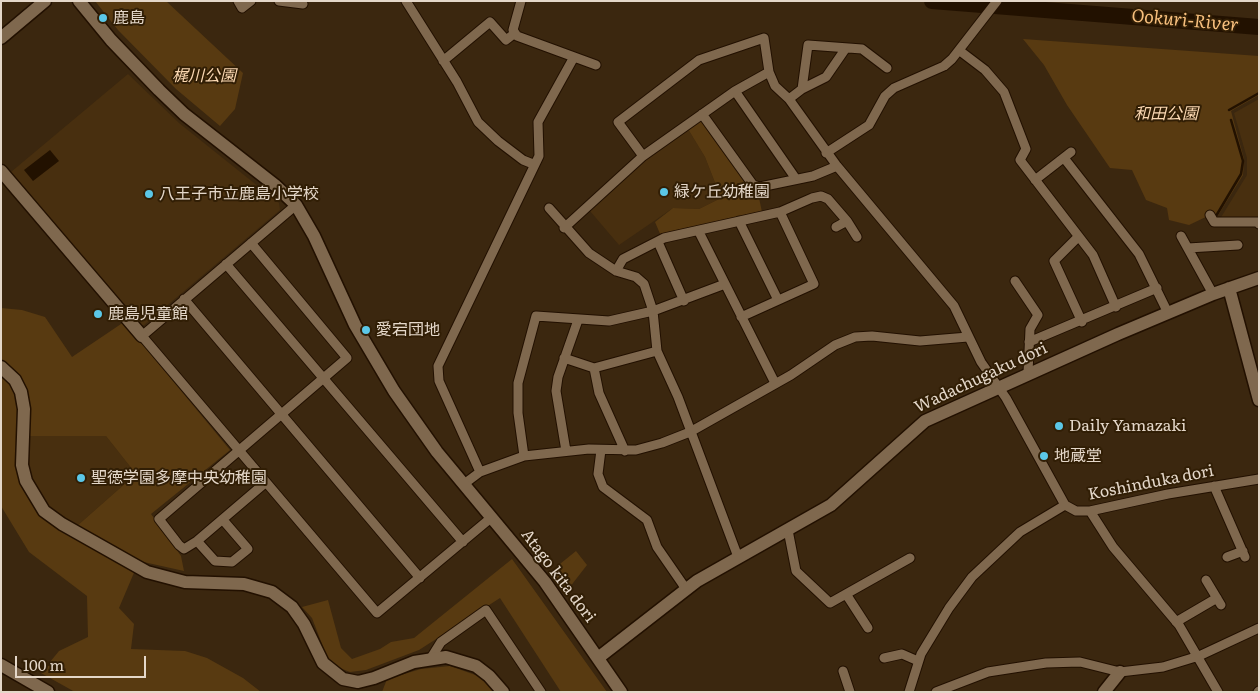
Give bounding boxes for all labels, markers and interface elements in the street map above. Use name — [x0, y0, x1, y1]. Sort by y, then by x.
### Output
water label: Ookuri-River — [1131, 6, 1239, 36]
place label: 鹿島 — [113, 8, 145, 28]
marker: 鹿島 — [97, 12, 109, 24]
park label: 梶川公園 — [172, 66, 236, 86]
park label: 和田公園 — [1134, 104, 1198, 124]
place label: 緑ケ丘幼稚園 — [674, 182, 770, 202]
place label: 八王子市立鹿島小学校 — [159, 184, 319, 204]
marker: 緑ケ丘幼稚園 — [658, 186, 670, 198]
marker: 八王子市立鹿島小学校 — [143, 188, 155, 200]
place label: 鹿島児童館 — [108, 304, 188, 324]
marker: 鹿島児童館 — [92, 308, 104, 320]
place label: 愛宕団地 — [376, 320, 440, 340]
marker: 愛宕団地 — [360, 324, 372, 336]
street label: Wadachugaku dori — [912, 339, 1050, 417]
place label: Daily Yamazaki — [1069, 416, 1186, 436]
marker: Daily Yamazaki — [1053, 420, 1065, 432]
place label: 地蔵堂 — [1054, 446, 1102, 466]
marker: 地蔵堂 — [1038, 450, 1050, 462]
street label: Koshinduka dori — [1087, 461, 1215, 505]
place label: 聖徳学園多摩中央幼稚園 — [91, 468, 267, 488]
marker: 聖徳学園多摩中央幼稚園 — [75, 472, 87, 484]
street label: Atago kita dori — [517, 526, 599, 626]
scale bar — [18, 646, 149, 678]
text: 100 m — [23, 653, 64, 676]

